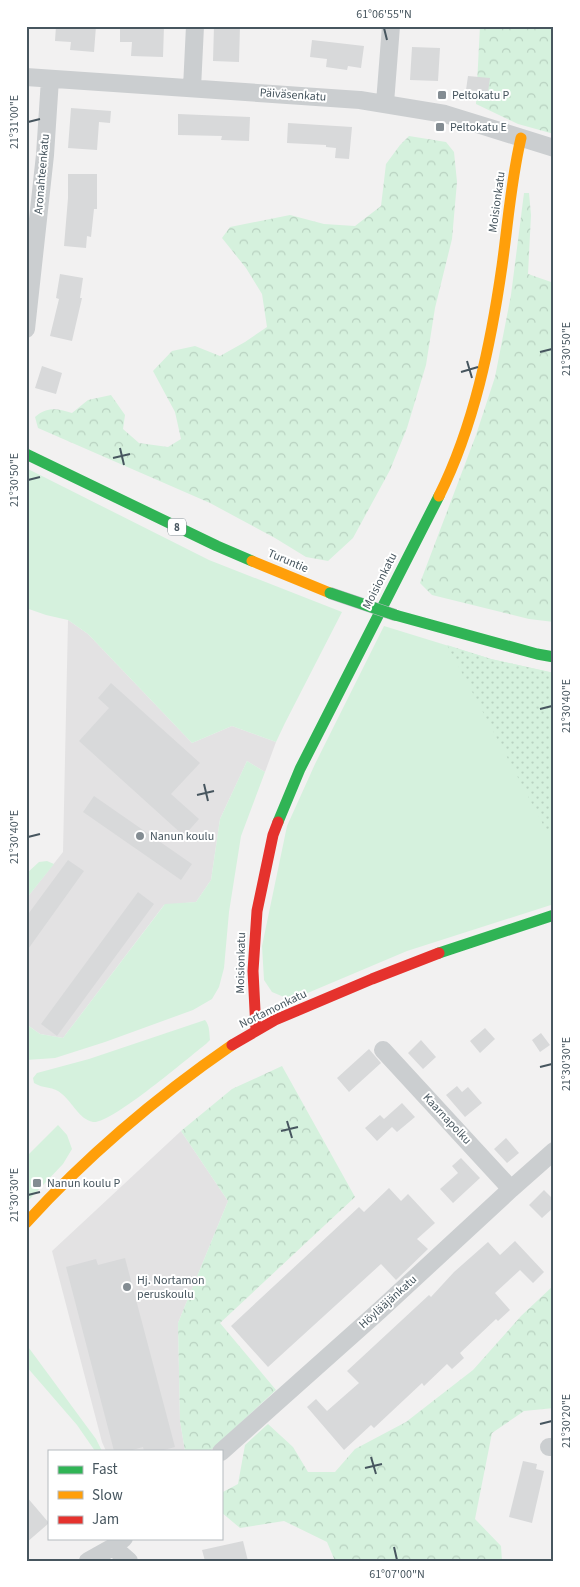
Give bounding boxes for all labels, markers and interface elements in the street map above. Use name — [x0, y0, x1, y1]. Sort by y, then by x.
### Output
text: 61°06'55"N — [356, 6, 412, 23]
street label: Päiväsenkatu — [259, 84, 327, 106]
place label: Peltokatu P — [452, 87, 510, 104]
marker: Peltokatu P — [436, 89, 448, 101]
text: 21°31'00"E — [6, 95, 23, 149]
place label: Peltokatu E — [450, 119, 507, 136]
marker: Peltokatu E — [434, 121, 446, 133]
street label: Aronahteenkatu — [30, 133, 54, 215]
street label: Moisionkatu — [484, 170, 510, 234]
text: 21°30'50"E — [558, 322, 575, 376]
text: 21°30'50"E — [6, 453, 23, 507]
road number: 8 — [168, 518, 186, 536]
street label: Turuntie — [265, 545, 311, 577]
street label: Moisionkatu — [358, 550, 402, 612]
text: 21°30'40"E — [558, 679, 575, 733]
text: 21°30'40"E — [6, 810, 23, 864]
place label: Nanun koulu — [150, 828, 214, 845]
marker: Nanun koulu — [134, 830, 146, 842]
street label: Moisionkatu — [232, 932, 250, 994]
street label: Nortamonkatu — [236, 985, 310, 1033]
text: 21°30'30"E — [558, 1037, 575, 1091]
street label: Kaarnapolku — [419, 1090, 475, 1148]
text: 21°30'30"E — [6, 1168, 23, 1222]
place label: Nanun koulu P — [47, 1175, 121, 1192]
marker: Nanun koulu P — [31, 1177, 43, 1189]
street label: Höylääjänkatu — [355, 1271, 421, 1333]
place label: Hj. Nortamon peruskoulu — [137, 1272, 204, 1303]
marker: Hj. Nortamon peruskoulu — [121, 1281, 133, 1293]
text: 21°30'20"E — [558, 1394, 575, 1448]
legend — [48, 1450, 222, 1540]
text: Fast — [92, 1459, 118, 1480]
text: Slow — [92, 1485, 123, 1506]
text: Jam — [92, 1509, 119, 1530]
text: 61°07'00"N — [369, 1566, 425, 1583]

